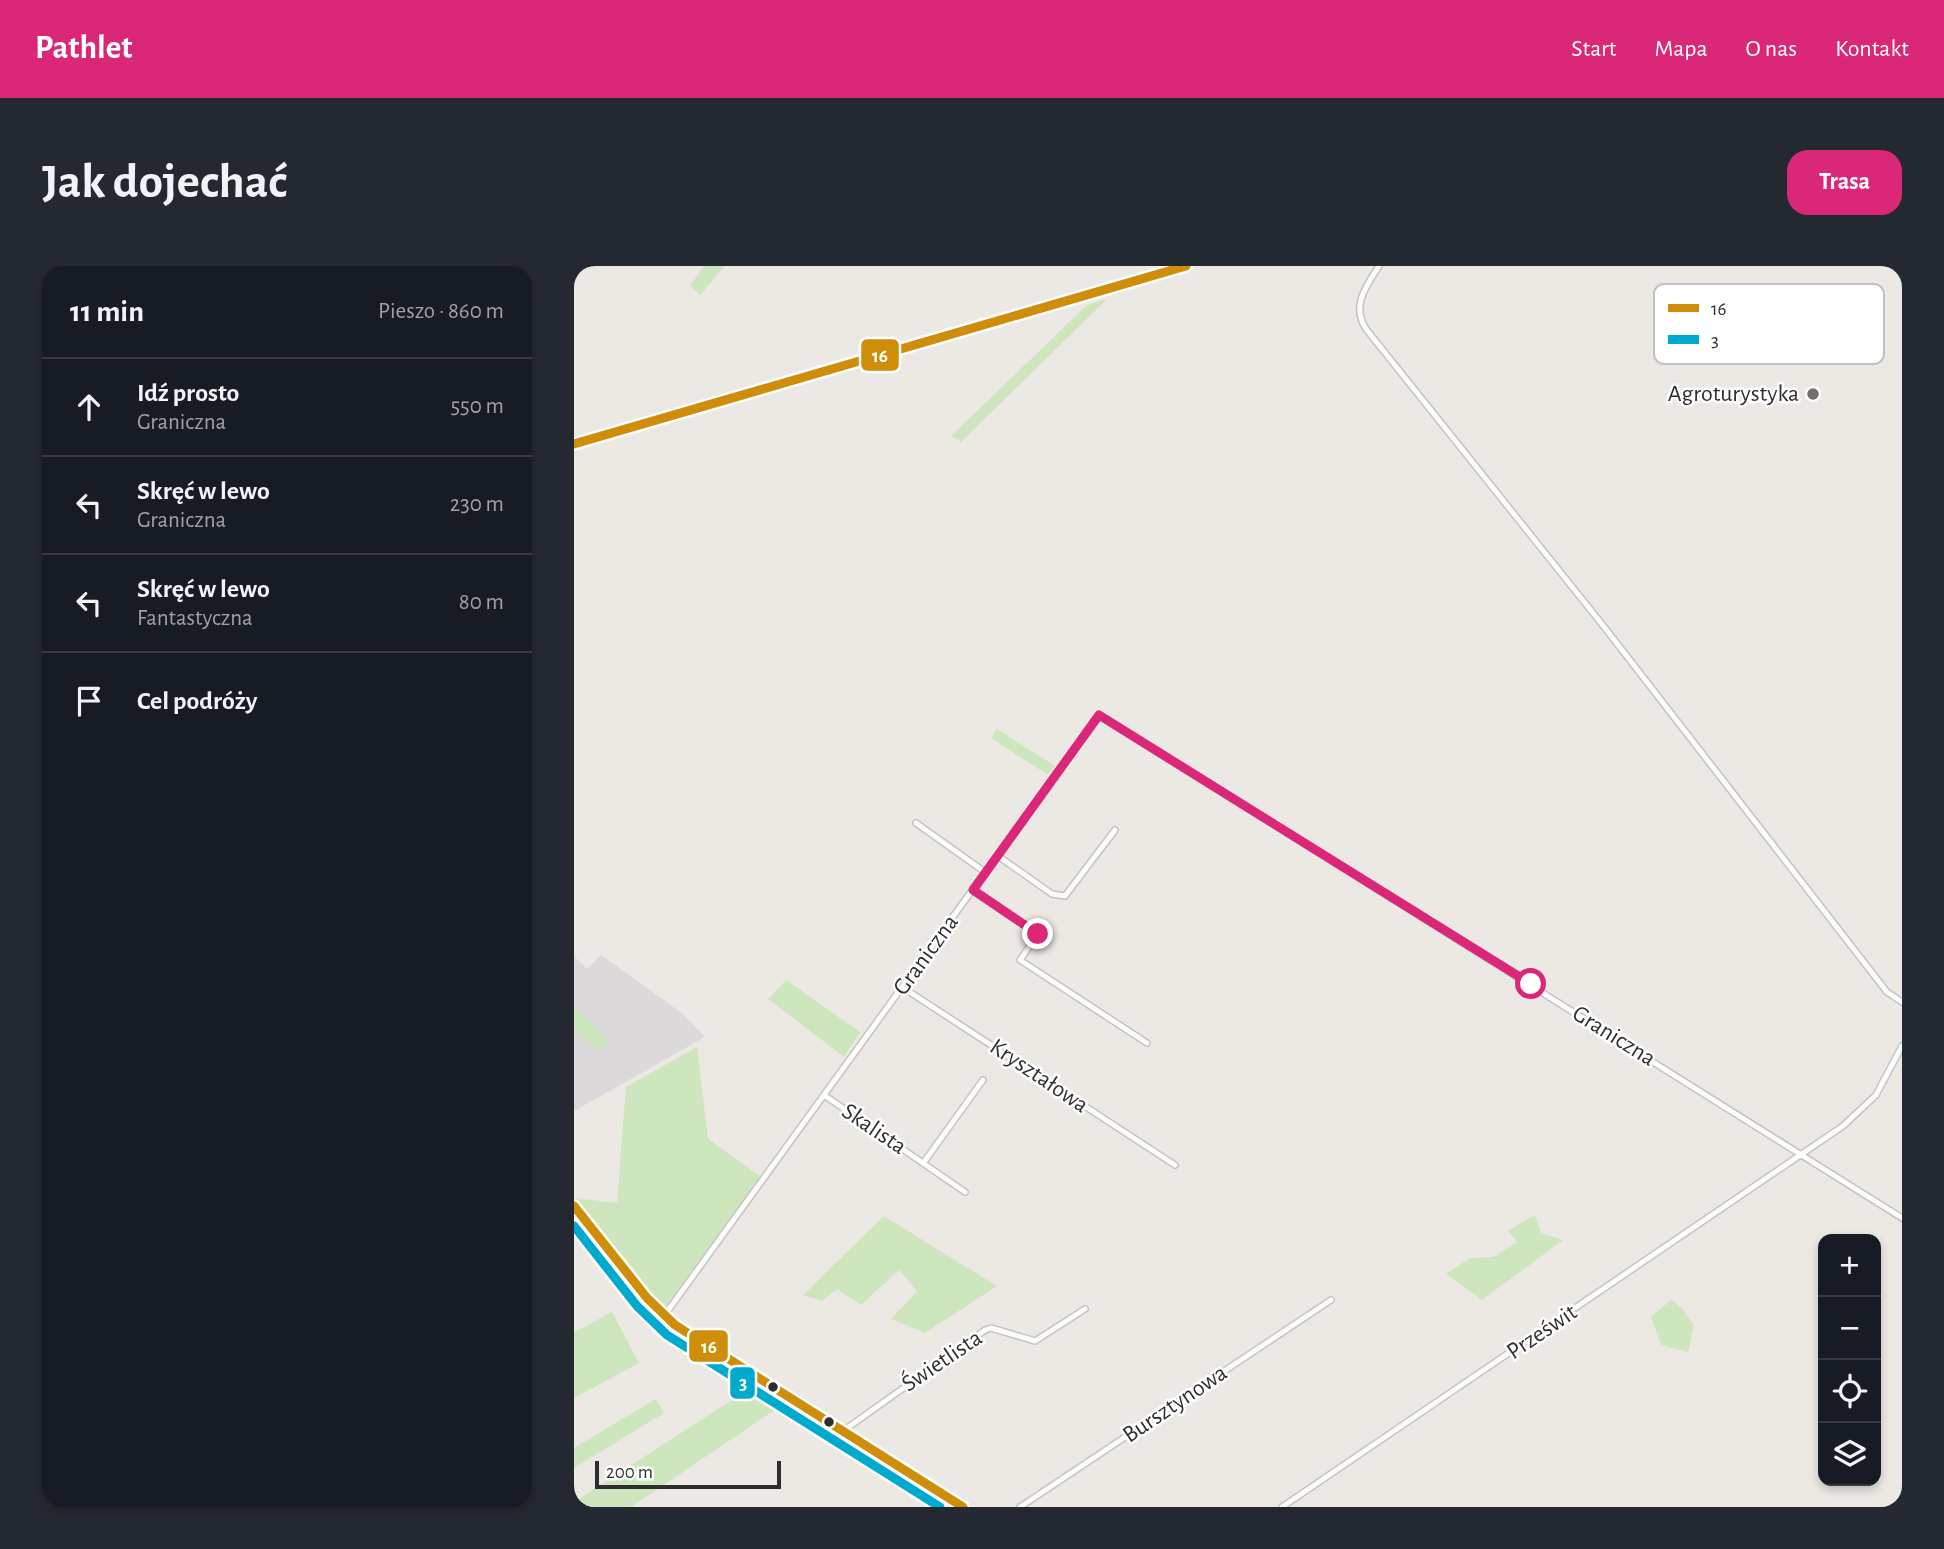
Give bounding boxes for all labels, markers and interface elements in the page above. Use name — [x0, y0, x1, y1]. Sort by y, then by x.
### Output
text: Pathlet — [35, 32, 133, 65]
text: Start — [1571, 37, 1616, 61]
text: Mapa — [1654, 37, 1708, 61]
text: O nas — [1746, 37, 1797, 61]
text: Kontakt — [1835, 37, 1909, 61]
button: Trasa — [1787, 150, 1902, 215]
text: Jak dojechać — [42, 158, 287, 207]
legend — [1654, 284, 1884, 364]
text: 11 min — [70, 297, 144, 327]
text: Pieszo · 860 m — [378, 300, 504, 323]
text: 16 — [1711, 300, 1727, 319]
text: 3 — [1711, 331, 1719, 350]
line badge: 16 — [860, 338, 900, 372]
text: 16 — [872, 347, 888, 366]
text: Idź prosto — [137, 380, 239, 406]
place label: Agroturystyka — [1668, 382, 1799, 406]
marker: Agroturystyka — [1805, 386, 1821, 402]
icon: ahead — [70, 388, 108, 426]
text: 550 m — [450, 395, 504, 418]
text: Graniczna — [137, 411, 226, 434]
text: Skręć w lewo — [137, 478, 270, 504]
icon: left — [70, 486, 108, 524]
text: 230 m — [450, 493, 504, 516]
text: Graniczna — [137, 509, 226, 532]
text: Skręć w lewo — [137, 576, 270, 602]
icon: left — [70, 584, 108, 622]
text: 80 m — [459, 591, 504, 614]
text: Fantastyczna — [137, 607, 253, 630]
icon: arrive — [70, 682, 108, 720]
text: Cel podróży — [137, 688, 257, 714]
street label: Graniczna — [889, 910, 963, 1000]
route end — [1022, 918, 1053, 949]
route start — [1515, 968, 1546, 999]
street label: Graniczna — [1568, 1001, 1660, 1071]
street label: Kryształowa — [985, 1034, 1093, 1118]
street label: Skalista — [837, 1099, 911, 1159]
map controls — [1818, 1234, 1881, 1486]
button: + — [1818, 1234, 1881, 1297]
button: − — [1818, 1297, 1881, 1360]
street label: Prześwit — [1503, 1300, 1582, 1364]
street label: Świetlista — [896, 1324, 986, 1396]
line badge: 16 — [688, 1329, 729, 1363]
text: 16 — [701, 1338, 717, 1357]
street label: Bursztynowa — [1119, 1360, 1231, 1448]
button: locate — [1818, 1360, 1881, 1423]
line badge: 3 — [729, 1366, 756, 1400]
text: 3 — [739, 1374, 747, 1393]
unlabelled marker — [766, 1380, 780, 1394]
unlabelled marker — [822, 1415, 836, 1429]
button: layers — [1818, 1423, 1881, 1486]
scale bar — [595, 1458, 780, 1490]
text: 200 m — [606, 1463, 653, 1482]

